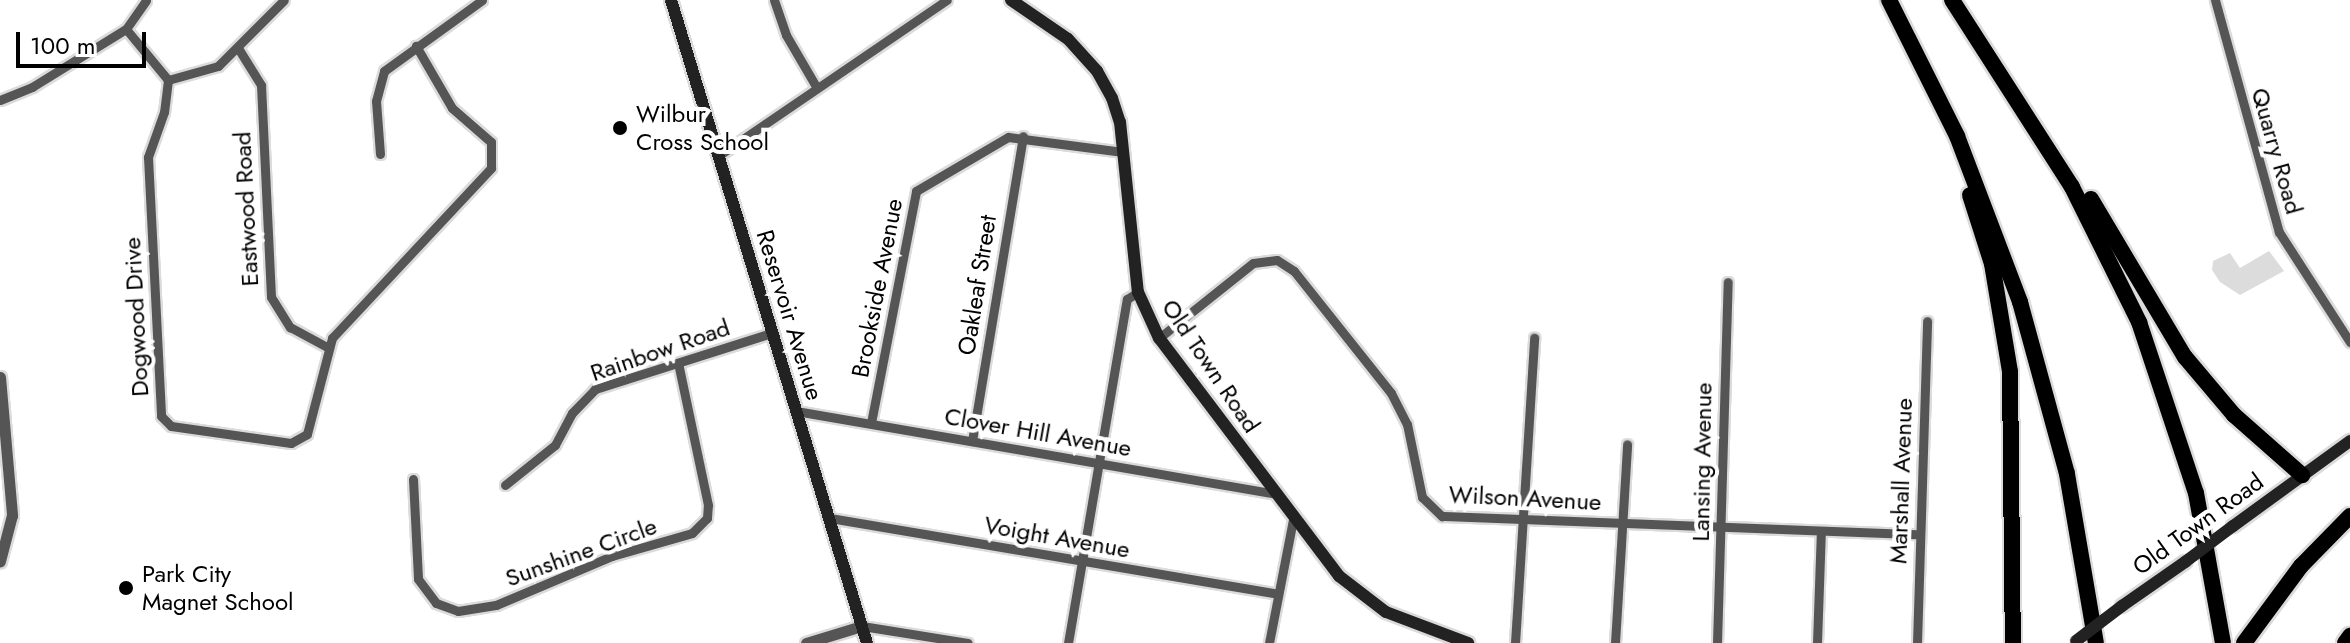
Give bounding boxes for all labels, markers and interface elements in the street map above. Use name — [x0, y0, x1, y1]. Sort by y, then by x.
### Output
scale bar — [20, 16, 150, 66]
text: 100 m — [30, 28, 96, 63]
street label: Quarry Road — [2245, 85, 2309, 217]
place label: Wilbur Cross School — [636, 100, 769, 156]
marker: Wilbur Cross School — [611, 119, 629, 137]
street label: Eastwood Road — [228, 131, 264, 287]
street label: Brookside Avenue — [846, 196, 908, 380]
street label: Oakleaf Street — [952, 213, 1002, 357]
street label: Reservoir Avenue — [750, 226, 830, 404]
street label: Dogwood Drive — [117, 237, 155, 397]
street label: Old Town Road — [1156, 294, 1266, 438]
street label: Rainbow Road — [587, 313, 733, 387]
street label: Lansing Avenue — [1686, 382, 1718, 542]
street label: Marshall Avenue — [1884, 398, 1918, 564]
street label: Clover Hill Avenue — [942, 401, 1134, 463]
street label: Old Town Road — [2127, 467, 2269, 581]
street label: Wilson Avenue — [1448, 480, 1602, 516]
street label: Voight Avenue — [982, 510, 1132, 564]
street label: Sunshine Circle — [501, 511, 661, 593]
place label: Park City Magnet School — [142, 560, 294, 616]
marker: Park City Magnet School — [117, 579, 135, 597]

